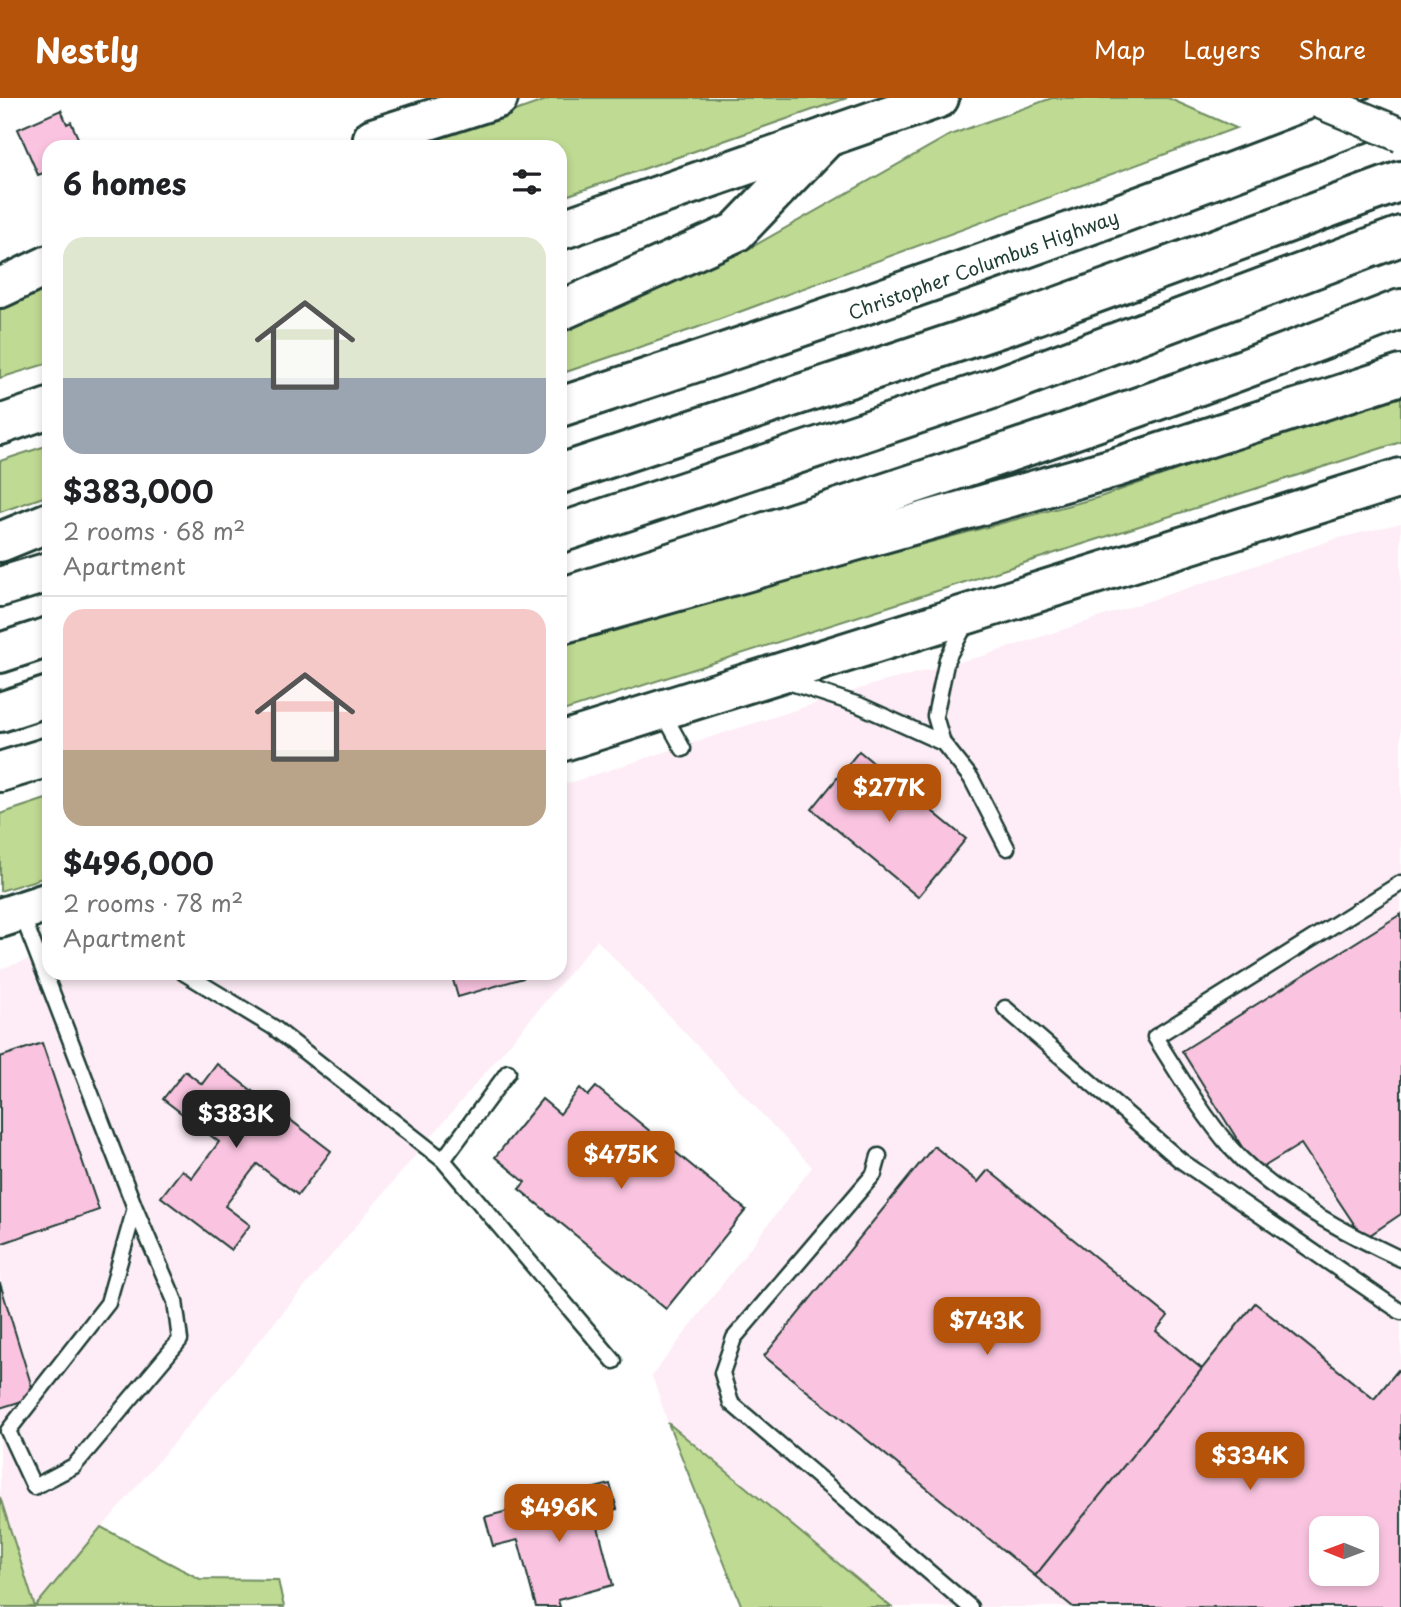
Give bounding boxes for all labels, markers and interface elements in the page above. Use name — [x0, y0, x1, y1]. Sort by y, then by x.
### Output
text: Nestly — [35, 24, 139, 74]
text: Map — [1094, 31, 1145, 67]
text: Layers — [1183, 31, 1260, 67]
text: Share — [1298, 31, 1366, 67]
text: 6 homes — [63, 160, 186, 205]
icon: filters — [508, 163, 546, 201]
street label: Christopher Columbus Highway — [844, 202, 1122, 326]
icon: home — [242, 282, 368, 408]
text: $383,000 — [63, 468, 214, 513]
text: 2 rooms · 68 m² — [63, 513, 245, 548]
text: Apartment — [63, 548, 186, 583]
icon: home — [242, 654, 368, 780]
pin: $277K — [840, 764, 938, 824]
text: $277K — [853, 769, 925, 804]
text: $496,000 — [63, 840, 214, 885]
text: 2 rooms · 78 m² — [63, 885, 243, 920]
text: Apartment — [63, 920, 186, 955]
pin: $383K — [187, 1090, 285, 1150]
text: $383K — [198, 1095, 274, 1130]
pin: $475K — [572, 1132, 670, 1191]
text: $475K — [584, 1136, 658, 1171]
pin: $743K — [938, 1298, 1036, 1357]
text: $743K — [950, 1302, 1024, 1337]
pin: $334K — [1201, 1432, 1299, 1492]
text: $334K — [1211, 1437, 1289, 1472]
pin: $496K — [510, 1484, 608, 1544]
text: $496K — [520, 1489, 598, 1524]
north arrow — [1309, 1516, 1379, 1586]
map controls — [1309, 1516, 1379, 1586]

